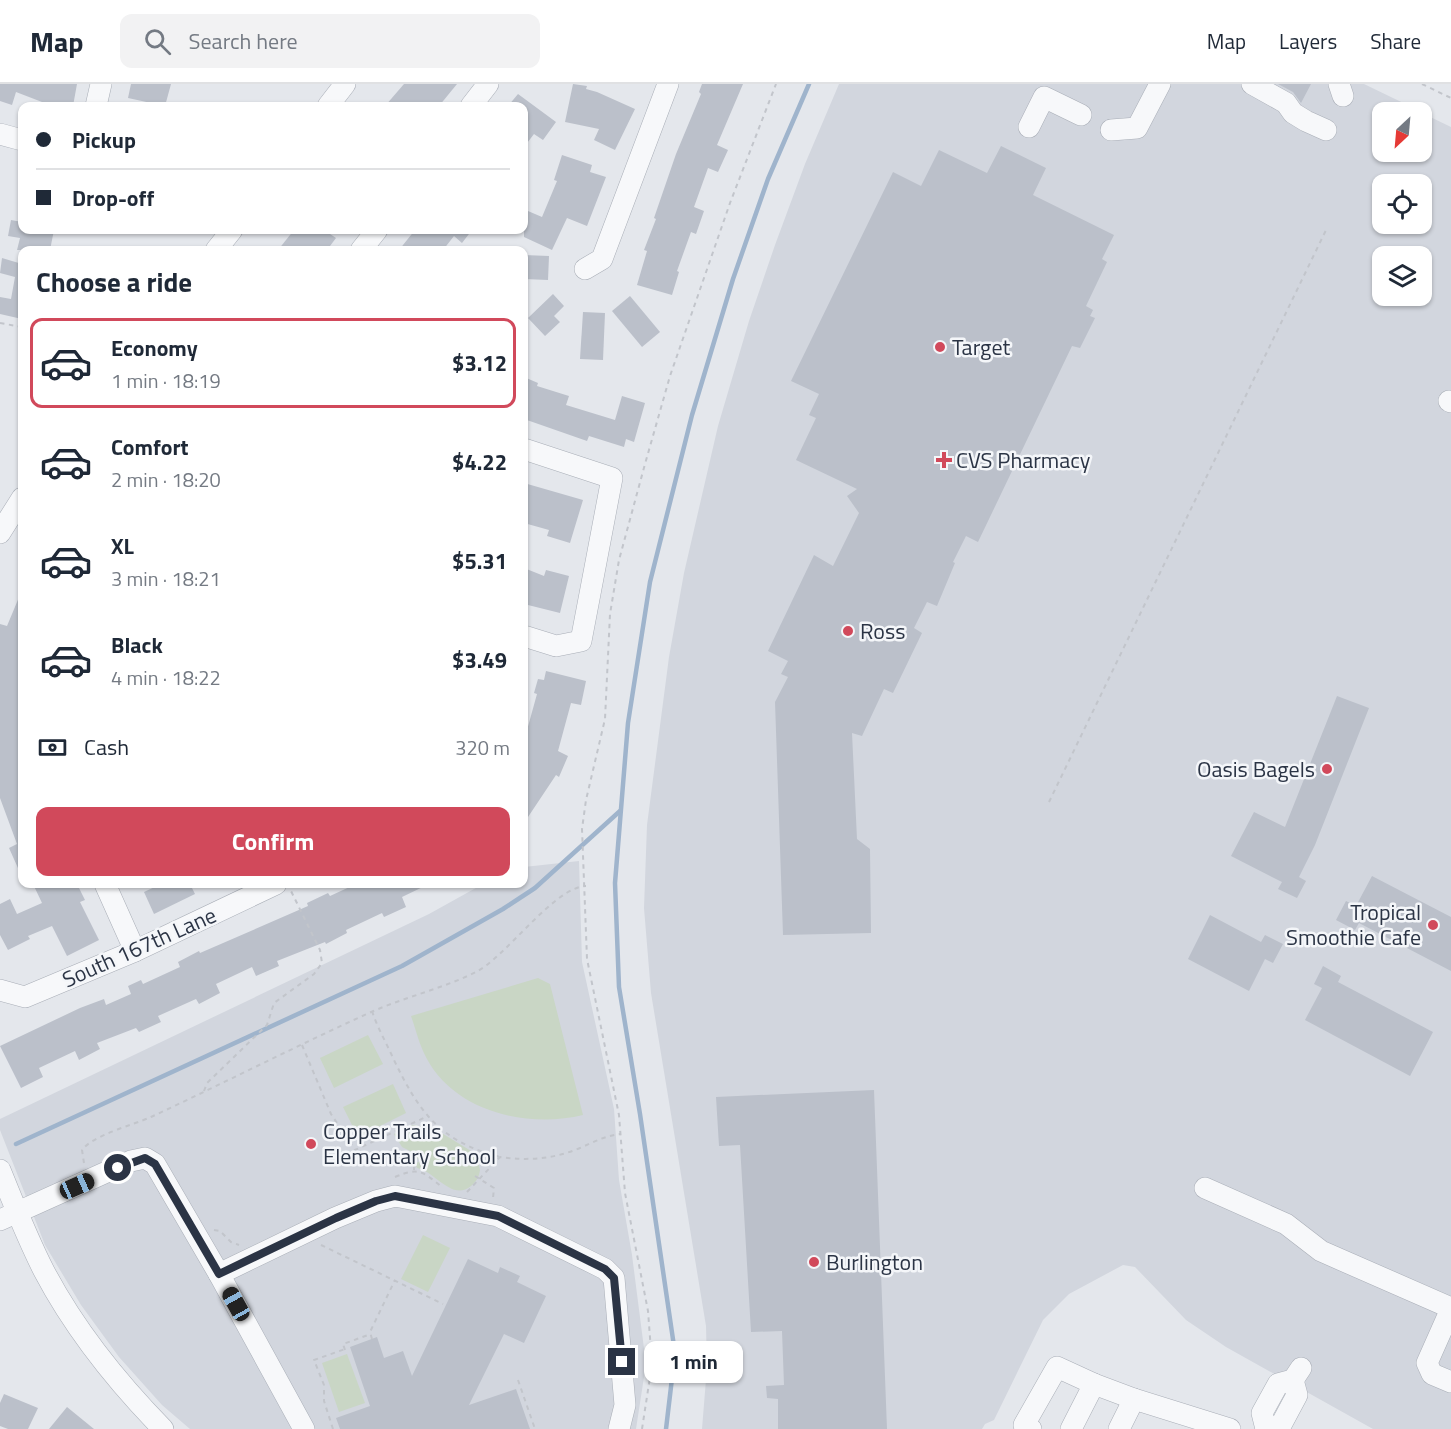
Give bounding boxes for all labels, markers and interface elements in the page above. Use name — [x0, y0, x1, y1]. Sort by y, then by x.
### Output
search box — [120, 14, 540, 68]
text: Map — [30, 20, 84, 63]
text: Search here — [189, 24, 298, 58]
icon: search — [141, 25, 174, 58]
text: Map — [1207, 25, 1246, 57]
text: Layers — [1279, 25, 1337, 57]
text: Share — [1370, 25, 1421, 57]
north arrow — [1372, 102, 1432, 162]
map controls — [1372, 102, 1432, 306]
text: Pickup — [72, 123, 136, 157]
button: locate — [1372, 174, 1432, 234]
text: Drop-off — [72, 181, 154, 215]
button: layers — [1372, 246, 1432, 306]
text: Choose a ride — [36, 261, 192, 302]
place label: Target — [952, 330, 1010, 364]
text: Economy — [111, 331, 198, 365]
icon: car — [39, 336, 93, 390]
marker: Target — [933, 340, 947, 354]
text: $3.12 — [452, 346, 507, 380]
text: 1 min · 18:19 — [111, 365, 221, 396]
text: Comfort — [111, 430, 189, 464]
icon: car — [39, 435, 93, 489]
place label: CVS Pharmacy — [956, 443, 1091, 477]
text: $4.22 — [452, 445, 507, 479]
marker: CVS Pharmacy — [937, 453, 951, 467]
text: 2 min · 18:20 — [111, 464, 221, 495]
text: XL — [111, 529, 134, 563]
icon: car — [39, 534, 93, 588]
text: $5.31 — [452, 544, 507, 578]
text: 3 min · 18:21 — [111, 563, 221, 594]
place label: Ross — [860, 614, 905, 648]
marker: Ross — [841, 624, 855, 638]
text: Black — [111, 628, 163, 662]
icon: car — [39, 633, 93, 687]
text: $3.49 — [452, 643, 507, 677]
text: 4 min · 18:22 — [111, 662, 221, 693]
text: Cash — [84, 730, 129, 764]
icon: cash — [36, 731, 69, 764]
text: 320 m — [455, 732, 510, 763]
place label: Oasis Bagels — [1197, 752, 1315, 786]
marker: Oasis Bagels — [1320, 762, 1334, 776]
button: Confirm — [36, 807, 510, 876]
place label: Tropical Smoothie Cafe — [1286, 895, 1421, 954]
street label: South 167th Lane — [57, 898, 221, 996]
marker: Tropical Smoothie Cafe — [1426, 918, 1440, 932]
place label: Copper Trails Elementary School — [323, 1114, 496, 1173]
marker: Copper Trails Elementary School — [304, 1137, 318, 1151]
route start — [104, 1154, 131, 1181]
car — [57, 1170, 97, 1202]
place label: Burlington — [826, 1245, 923, 1279]
marker: Burlington — [807, 1255, 821, 1269]
car — [219, 1284, 253, 1324]
callout: 1 min — [643, 1341, 742, 1383]
text: 1 min — [669, 1346, 718, 1377]
route end — [608, 1348, 635, 1375]

